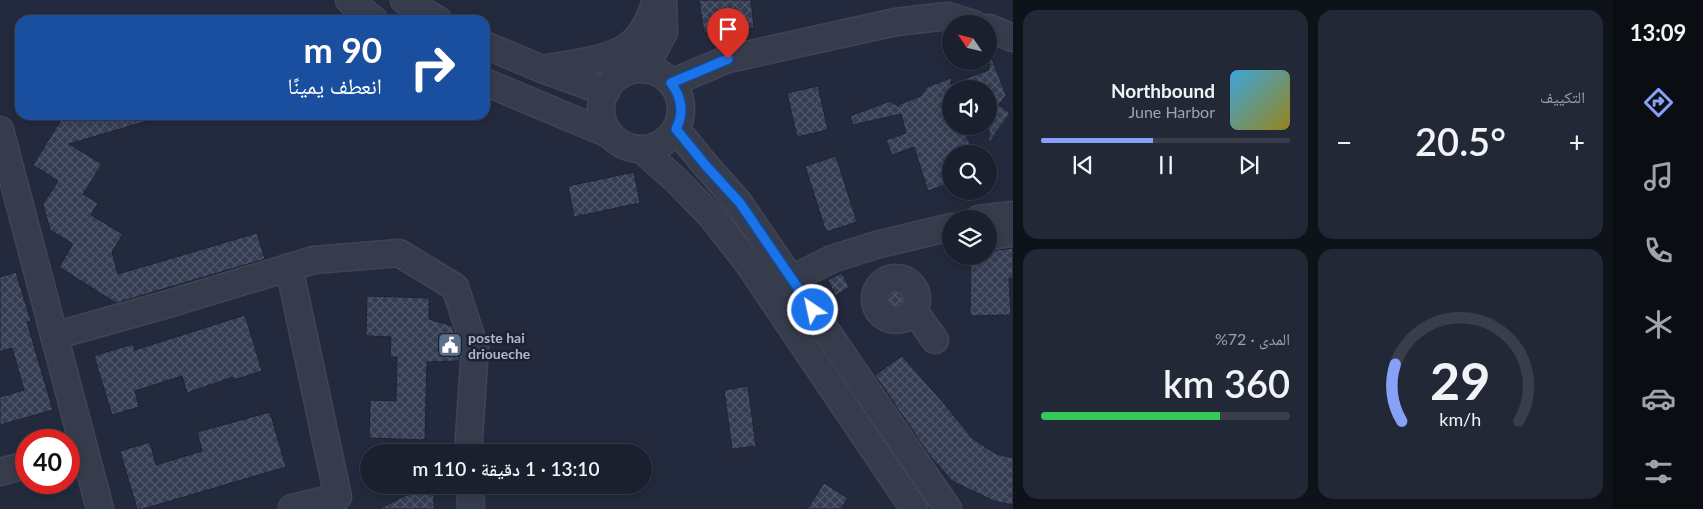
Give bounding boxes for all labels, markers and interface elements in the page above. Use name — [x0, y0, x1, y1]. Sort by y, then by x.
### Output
pin — [707, 8, 749, 59]
icon: arrive — [714, 15, 742, 43]
north arrow — [942, 15, 998, 70]
map controls — [942, 15, 997, 265]
text: 13:09 — [1630, 19, 1686, 46]
text: 90 m — [304, 28, 382, 70]
icon: right — [400, 35, 465, 100]
text: انعطف يمينًا — [288, 72, 382, 99]
text: Northbound — [1111, 79, 1215, 102]
button: sound — [942, 80, 997, 135]
icon: directions — [1641, 85, 1676, 120]
text: التكييف — [1540, 87, 1585, 106]
text: June Harbor — [1128, 102, 1215, 121]
text: 20.5° — [1415, 118, 1506, 164]
text: − — [1336, 125, 1352, 159]
text: + — [1569, 125, 1585, 159]
button: search — [942, 145, 997, 200]
icon: previous — [1069, 151, 1097, 179]
icon: pause — [1152, 151, 1180, 179]
icon: next — [1235, 151, 1263, 179]
icon: music — [1641, 159, 1676, 194]
button: layers — [942, 210, 997, 265]
icon: phone — [1641, 233, 1676, 268]
position arrow — [786, 283, 838, 335]
icon: climate — [1641, 307, 1676, 342]
place label: poste hai drioueche — [468, 329, 531, 362]
text: المدى · 72% — [1215, 329, 1290, 348]
public building icon: poste hai drioueche — [437, 332, 463, 358]
text: 29 — [1430, 349, 1491, 411]
text: 360 km — [1163, 360, 1290, 406]
icon: car — [1641, 381, 1676, 416]
text: km/h — [1440, 408, 1481, 430]
speed limit sign: 40 — [15, 429, 80, 494]
icon: filters — [1641, 454, 1676, 489]
text: 13:10 · 1 دقيقة · 110 m — [413, 457, 599, 480]

